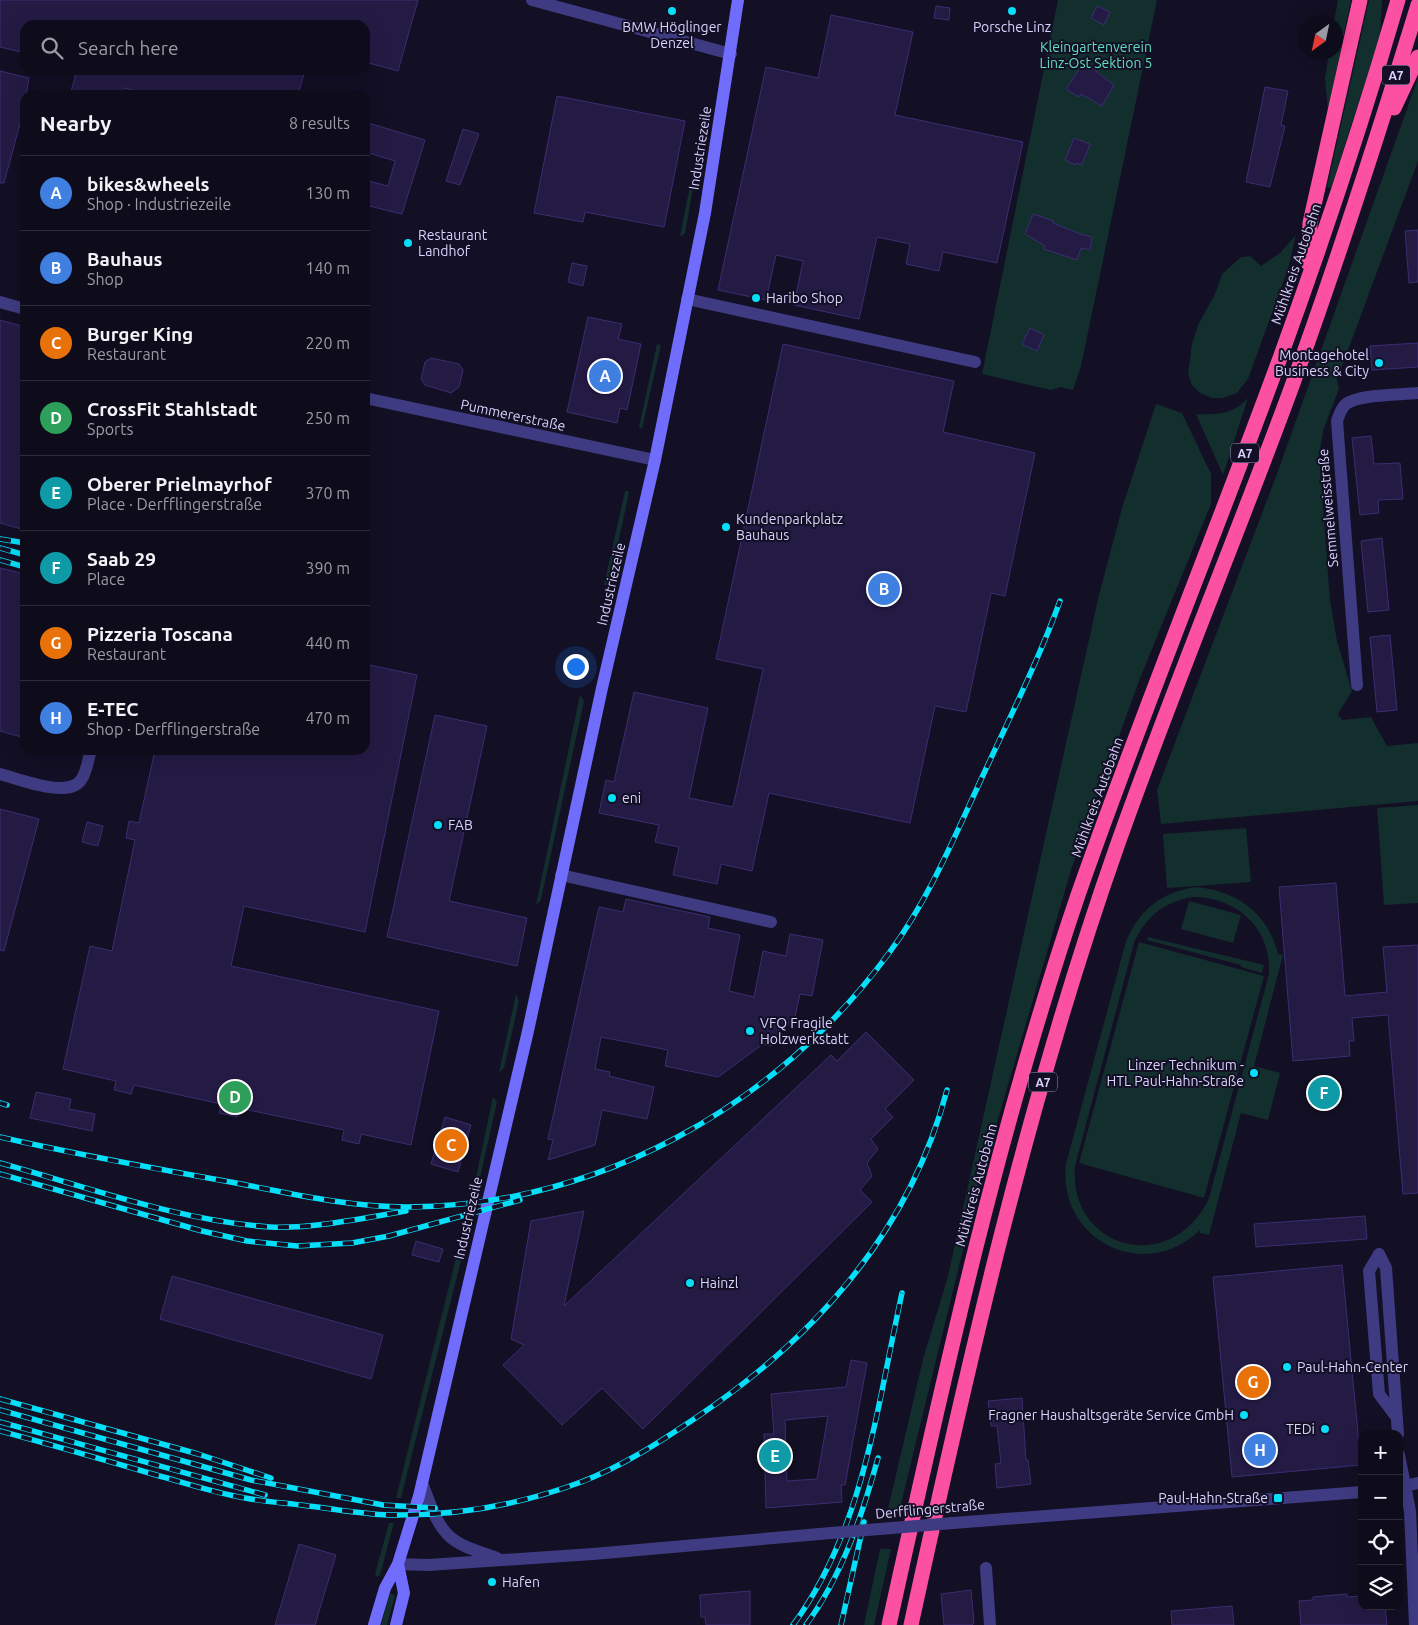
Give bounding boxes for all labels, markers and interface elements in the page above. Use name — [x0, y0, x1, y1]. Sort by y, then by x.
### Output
marker: BMW Höglinger Denzel — [666, 5, 678, 17]
marker: Porsche Linz — [1006, 5, 1018, 17]
north arrow — [1298, 15, 1343, 60]
place label: BMW Höglinger Denzel — [622, 19, 722, 51]
place label: Porsche Linz — [973, 19, 1051, 35]
search box — [20, 20, 370, 75]
icon: search — [38, 34, 66, 62]
text: Search here — [78, 37, 178, 59]
park label: Kleingartenverein Linz-Ost Sektion 5 — [1040, 39, 1153, 71]
road number: A7 — [1382, 66, 1410, 84]
street label: Industriezeile — [685, 105, 715, 191]
text: Nearby — [40, 111, 111, 135]
text: 8 results — [289, 114, 350, 132]
text: bikes&wheels — [87, 173, 209, 195]
text: A — [50, 184, 62, 202]
text: 130 m — [305, 184, 350, 202]
text: Shop · Industriezeile — [87, 195, 231, 213]
street label: Mühlkreis Autobahn — [1268, 201, 1324, 327]
place label: Restaurant Landhof — [418, 227, 488, 259]
marker: Restaurant Landhof — [402, 237, 414, 249]
text: Bauhaus — [87, 248, 163, 270]
text: B — [51, 259, 61, 277]
text: 140 m — [305, 259, 350, 277]
text: Shop — [87, 270, 123, 288]
place label: Haribo Shop — [766, 290, 843, 306]
marker: Haribo Shop — [750, 292, 762, 304]
text: Burger King — [87, 323, 193, 345]
text: C — [51, 334, 61, 352]
text: 220 m — [305, 334, 350, 352]
text: Restaurant — [87, 345, 166, 363]
place label: Montagehotel Business & City — [1275, 347, 1369, 379]
pin: A — [589, 357, 621, 395]
marker: Montagehotel Business & City — [1373, 357, 1385, 369]
street label: Pummererstraße — [459, 396, 567, 434]
text: CrossFit Stahlstadt — [87, 398, 257, 420]
text: D — [50, 409, 62, 427]
text: 250 m — [305, 409, 350, 427]
text: Sports — [87, 420, 133, 438]
road number: A7 — [1231, 443, 1259, 462]
street label: Semmelweisstraße — [1315, 448, 1341, 568]
text: Oberer Prielmayrhof — [87, 473, 272, 495]
text: E — [51, 484, 61, 502]
text: 370 m — [305, 484, 350, 502]
text: Place · Derfflingerstraße — [87, 495, 262, 513]
place label: Kundenparkplatz Bauhaus — [736, 511, 843, 543]
marker: Kundenparkplatz Bauhaus — [720, 521, 732, 533]
street label: Industriezeile — [594, 541, 628, 627]
text: Saab 29 — [87, 548, 156, 570]
text: F — [52, 559, 61, 577]
text: 390 m — [305, 559, 350, 577]
text: Place — [87, 570, 125, 588]
pin: B — [868, 570, 900, 608]
text: Pizzeria Toscana — [87, 623, 233, 645]
text: G — [50, 634, 62, 652]
text: 440 m — [305, 634, 350, 652]
text: Restaurant — [87, 645, 166, 663]
your location — [563, 654, 589, 680]
text: E-TEC — [87, 698, 138, 720]
text: H — [50, 709, 62, 727]
text: 470 m — [305, 709, 350, 727]
text: Shop · Derfflingerstraße — [87, 720, 260, 738]
street label: Mühlkreis Autobahn — [1068, 735, 1126, 859]
place label: eni — [622, 790, 641, 806]
marker: eni — [606, 792, 618, 804]
place label: FAB — [448, 817, 473, 833]
marker: FAB — [432, 819, 444, 831]
place label: VFQ Fragile Holzwerkstatt — [760, 1015, 849, 1047]
marker: VFQ Fragile Holzwerkstatt — [744, 1025, 756, 1037]
place label: Linzer Technikum - HTL Paul-Hahn-Straße — [1106, 1057, 1244, 1089]
marker: Linzer Technikum - HTL Paul-Hahn-Straße — [1248, 1067, 1260, 1079]
road number: A7 — [1029, 1072, 1057, 1092]
pin: F — [1308, 1074, 1340, 1112]
pin: D — [219, 1078, 251, 1116]
street label: Mühlkreis Autobahn — [952, 1122, 1000, 1248]
pin: C — [435, 1126, 467, 1164]
street label: Industriezeile — [451, 1175, 485, 1261]
place label: Hainzl — [700, 1275, 739, 1291]
marker: Hainzl — [684, 1277, 696, 1289]
place label: Paul-Hahn-Center — [1297, 1359, 1409, 1375]
marker: Paul-Hahn-Center — [1281, 1361, 1293, 1373]
pin: G — [1237, 1363, 1269, 1401]
place label: Fragner Haushaltsgeräte Service GmbH — [988, 1407, 1234, 1423]
marker: Fragner Haushaltsgeräte Service GmbH — [1238, 1409, 1250, 1421]
place label: TEDi — [1286, 1421, 1315, 1437]
marker: TEDi — [1319, 1423, 1331, 1435]
map controls — [1358, 1430, 1403, 1610]
button: + — [1358, 1430, 1403, 1475]
pin: H — [1244, 1431, 1276, 1469]
pin: E — [759, 1437, 791, 1475]
button: − — [1358, 1475, 1403, 1520]
place label: Paul-Hahn-Straße — [1158, 1490, 1268, 1506]
marker: Paul-Hahn-Straße — [1272, 1492, 1284, 1504]
street label: Derfflingerstraße — [875, 1496, 985, 1522]
button: locate — [1358, 1520, 1403, 1565]
button: layers — [1358, 1565, 1403, 1610]
place label: Hafen — [502, 1574, 540, 1590]
marker: Hafen — [486, 1576, 498, 1588]

